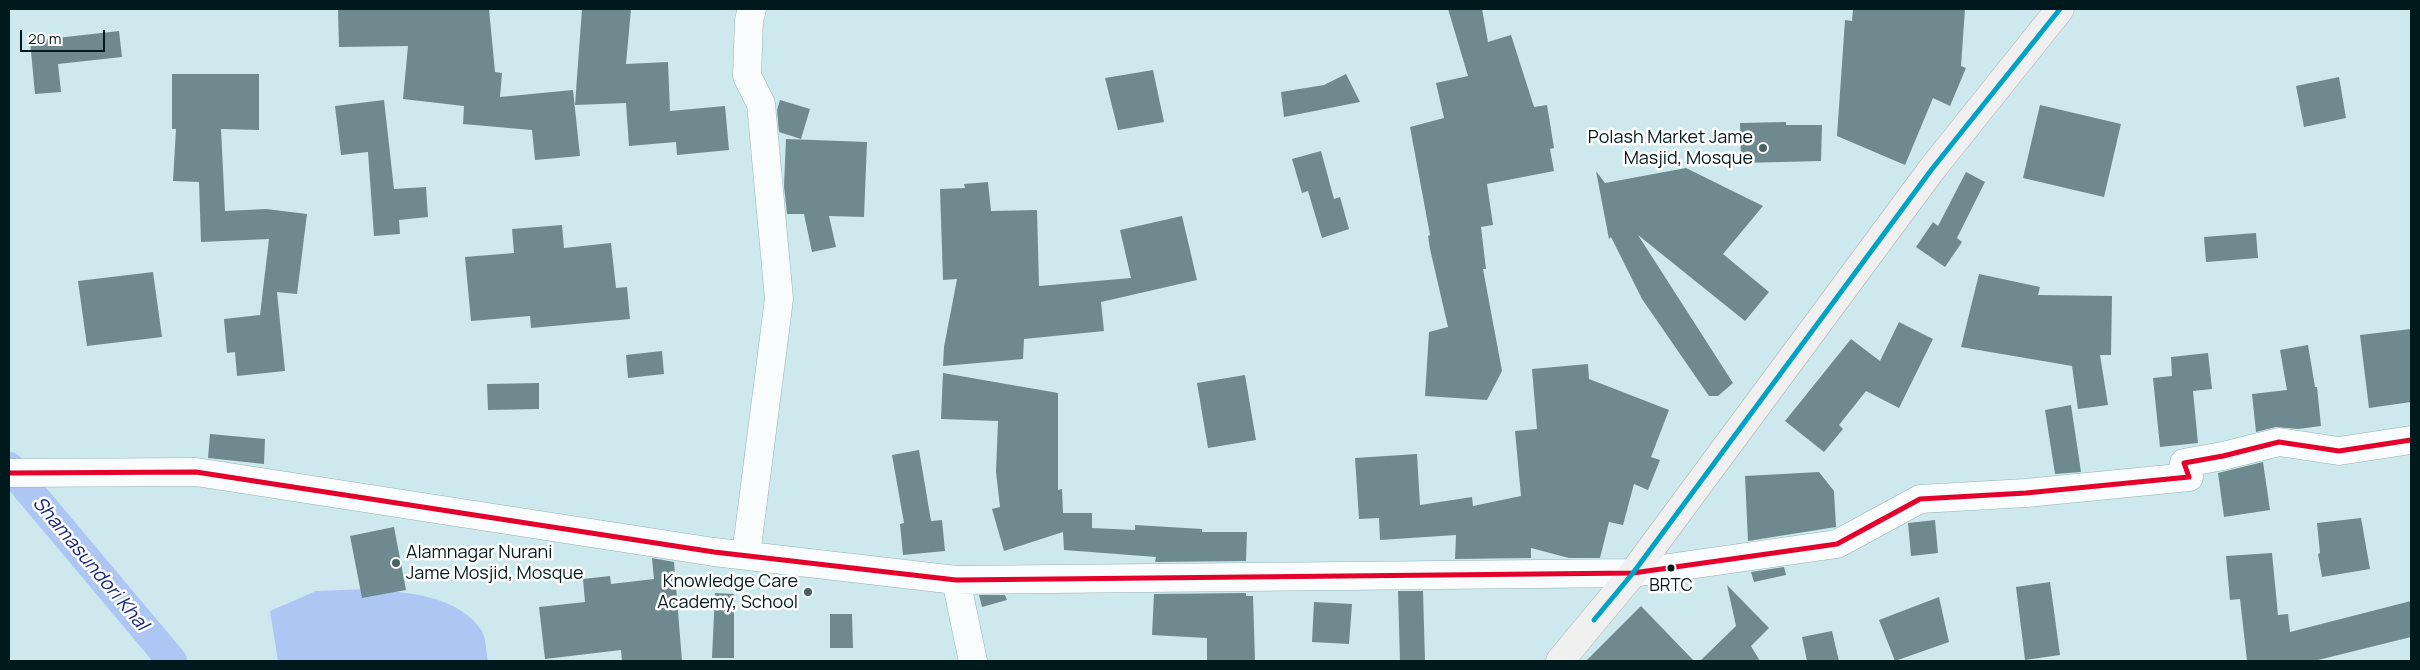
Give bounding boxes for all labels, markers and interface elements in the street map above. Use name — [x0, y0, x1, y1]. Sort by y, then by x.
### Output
scale bar — [22, 20, 108, 52]
text: 20 m — [28, 28, 61, 49]
place label: Polash Market Jame Masjid, Mosque — [1588, 127, 1753, 170]
marker: Polash Market Jame Masjid, Mosque — [1757, 142, 1769, 154]
water label: Shamasundori Khal — [27, 492, 153, 636]
place label: Alamnagar Nurani Jame Mosjid, Mosque — [406, 542, 584, 584]
marker: Alamnagar Nurani Jame Mosjid, Mosque — [390, 557, 402, 569]
marker: BRTC — [1666, 563, 1676, 573]
place label: Knowledge Care Academy, School — [657, 571, 798, 614]
place label: BRTC — [1649, 576, 1693, 596]
marker: Knowledge Care Academy, School — [802, 586, 814, 598]

